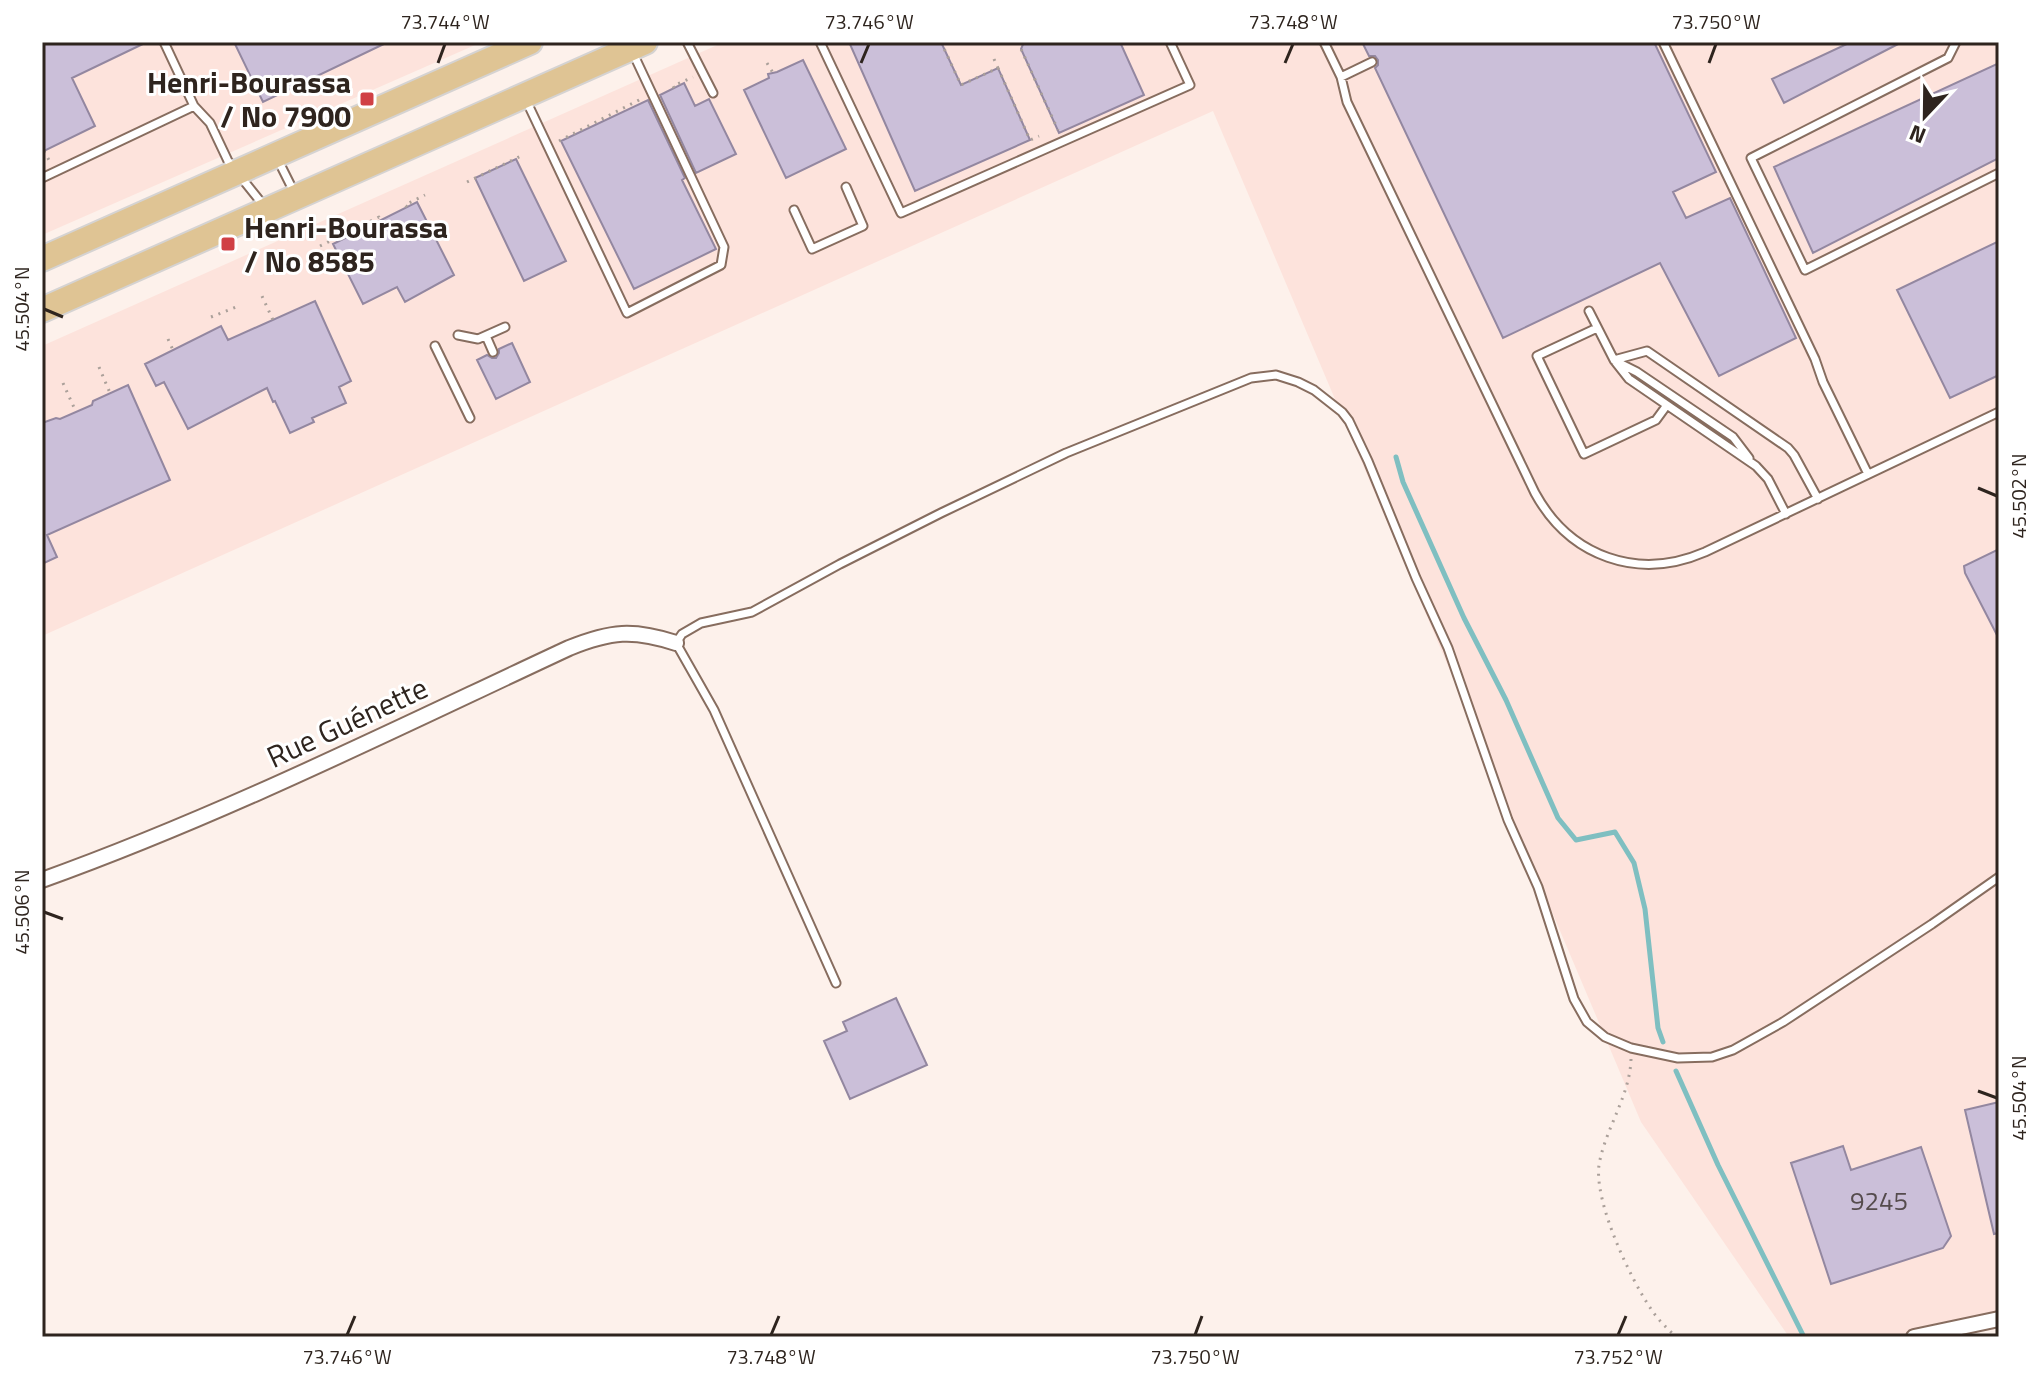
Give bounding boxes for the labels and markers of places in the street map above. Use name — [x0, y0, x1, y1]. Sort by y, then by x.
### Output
place label: Henri-Bourassa / No 7900 — [147, 59, 351, 139]
marker: Henri-Bourassa / No 7900 — [358, 90, 376, 108]
place label: Henri-Bourassa / No 8585 — [244, 204, 448, 284]
marker: Henri-Bourassa / No 8585 — [219, 235, 237, 253]

